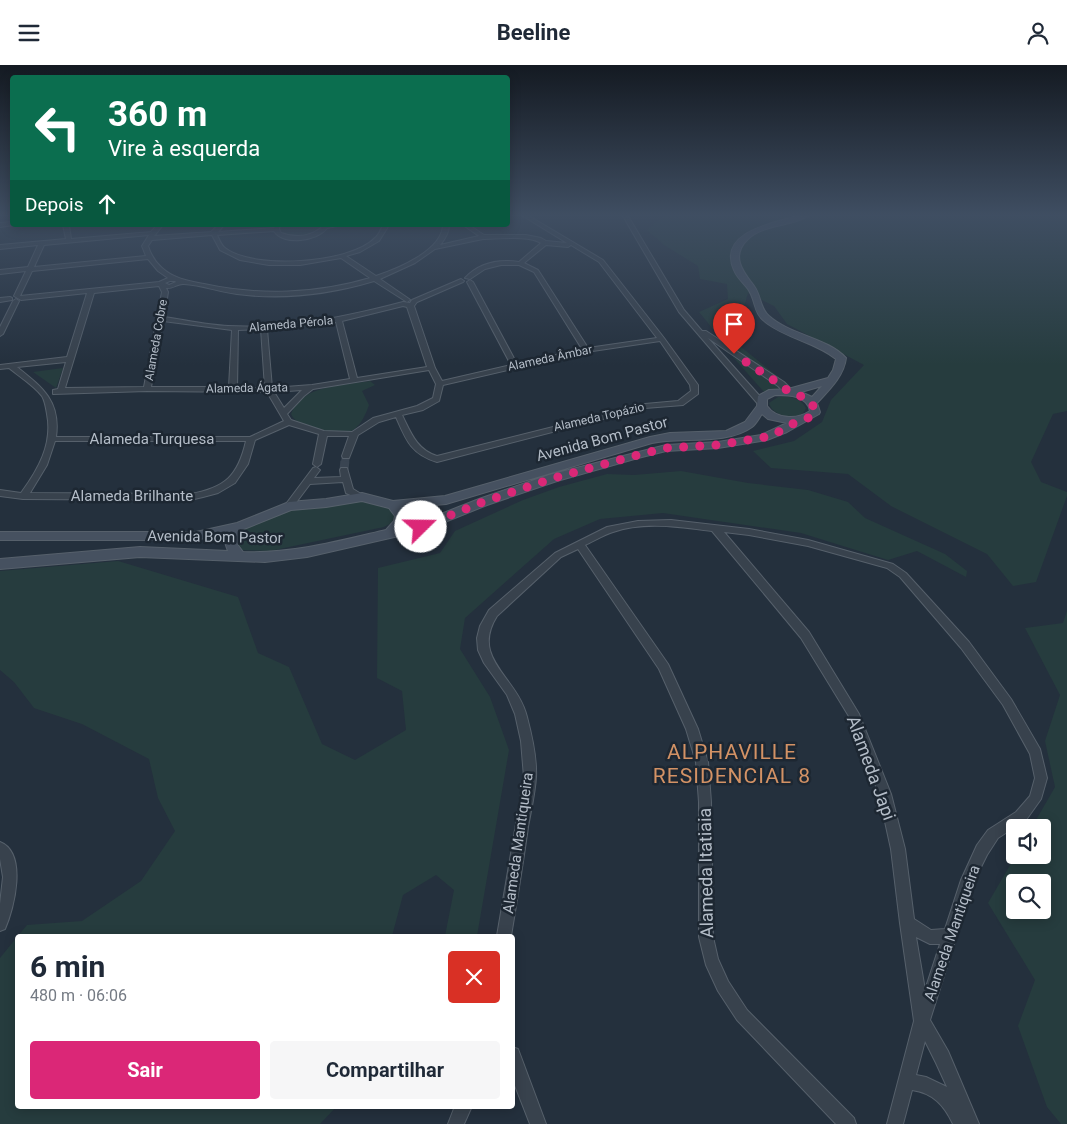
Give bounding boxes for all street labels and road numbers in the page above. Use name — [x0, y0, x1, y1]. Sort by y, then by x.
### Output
street label: Alameda Cobre — [142, 298, 170, 382]
street label: Alameda Pérola — [248, 313, 334, 335]
street label: Alameda Âmbar — [506, 341, 594, 374]
street label: Alameda Ágata — [206, 379, 288, 396]
street label: Alameda Topázio — [552, 400, 646, 434]
street label: Avenida Bom Pastor — [534, 413, 670, 465]
street label: Alameda Turquesa — [90, 430, 214, 448]
street label: Alameda Brilhante — [71, 487, 193, 505]
street label: Avenida Bom Pastor — [147, 527, 283, 547]
street label: Alameda Japi — [843, 713, 900, 823]
street label: Alameda Mantiqueira — [499, 771, 537, 915]
street label: Alameda Itatiaia — [694, 808, 717, 938]
street label: Alameda Mantiqueira — [920, 863, 984, 1003]

